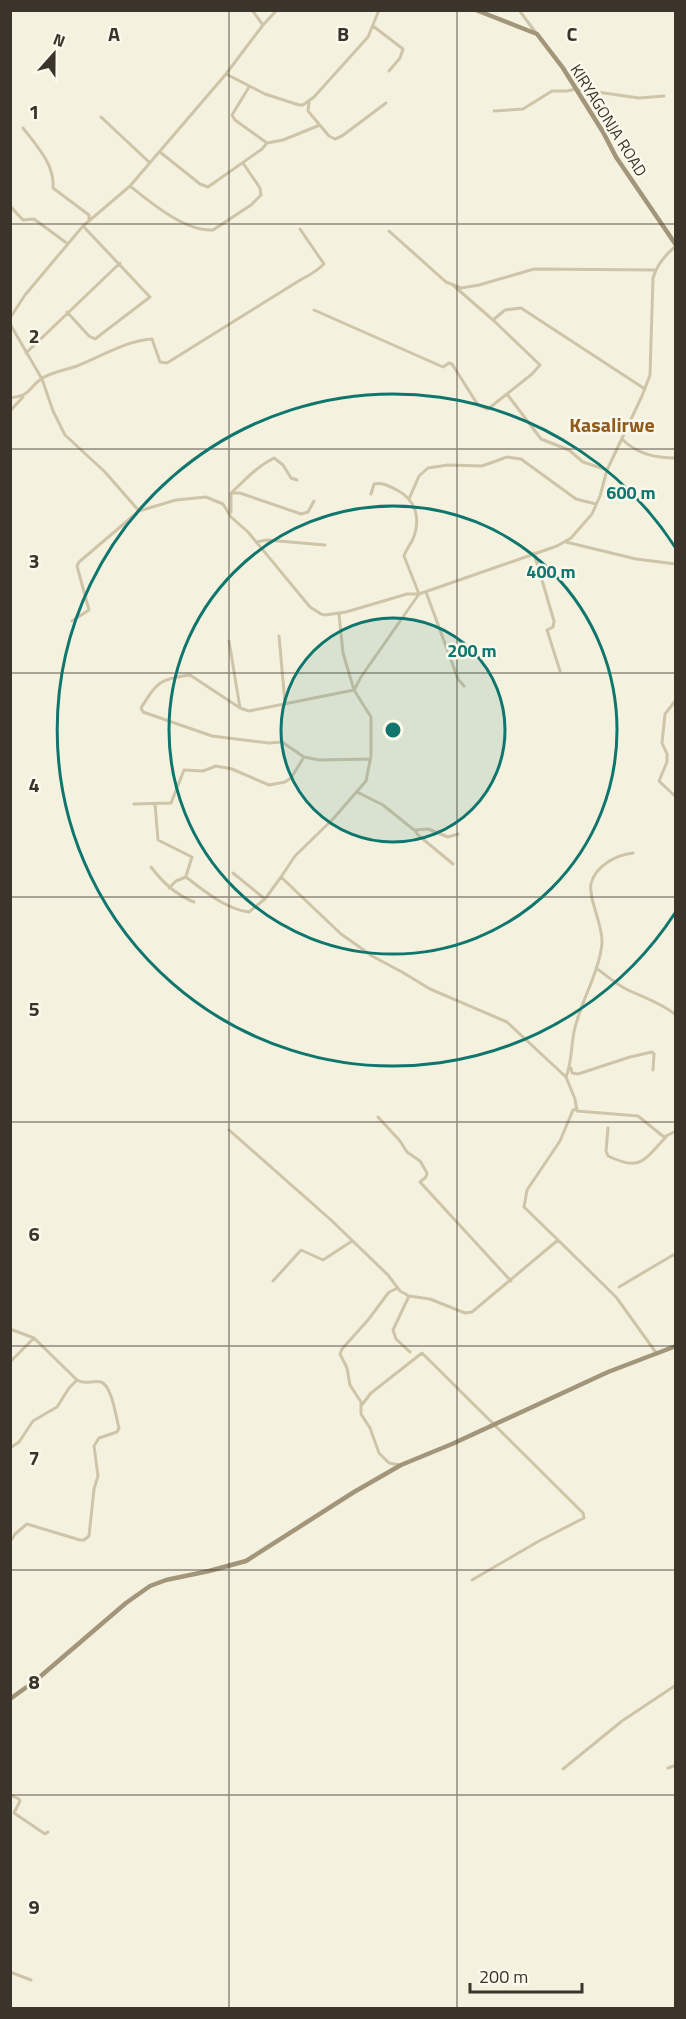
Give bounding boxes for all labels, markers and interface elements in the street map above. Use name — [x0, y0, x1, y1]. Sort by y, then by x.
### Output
text: A — [108, 18, 120, 49]
text: B — [337, 18, 349, 49]
text: C — [567, 18, 578, 49]
north arrow — [24, 24, 84, 84]
text: N — [50, 27, 69, 53]
street label: KIRYAGONJA ROAD — [565, 59, 653, 181]
text: 1 — [28, 96, 40, 127]
text: 2 — [28, 320, 40, 351]
district label: Kasalirwe — [569, 409, 655, 440]
text: 600 m — [606, 479, 656, 506]
text: 3 — [28, 545, 40, 576]
text: 400 m — [526, 558, 576, 585]
text: 200 m — [447, 637, 497, 664]
centre of rings — [383, 720, 403, 740]
text: 4 — [28, 769, 40, 800]
text: 5 — [28, 993, 40, 1024]
text: 6 — [28, 1218, 40, 1249]
text: 7 — [28, 1442, 40, 1473]
text: 8 — [28, 1666, 40, 1697]
text: 9 — [28, 1891, 40, 1922]
scale bar — [470, 1956, 582, 1994]
text: 200 m — [479, 1963, 528, 1990]

